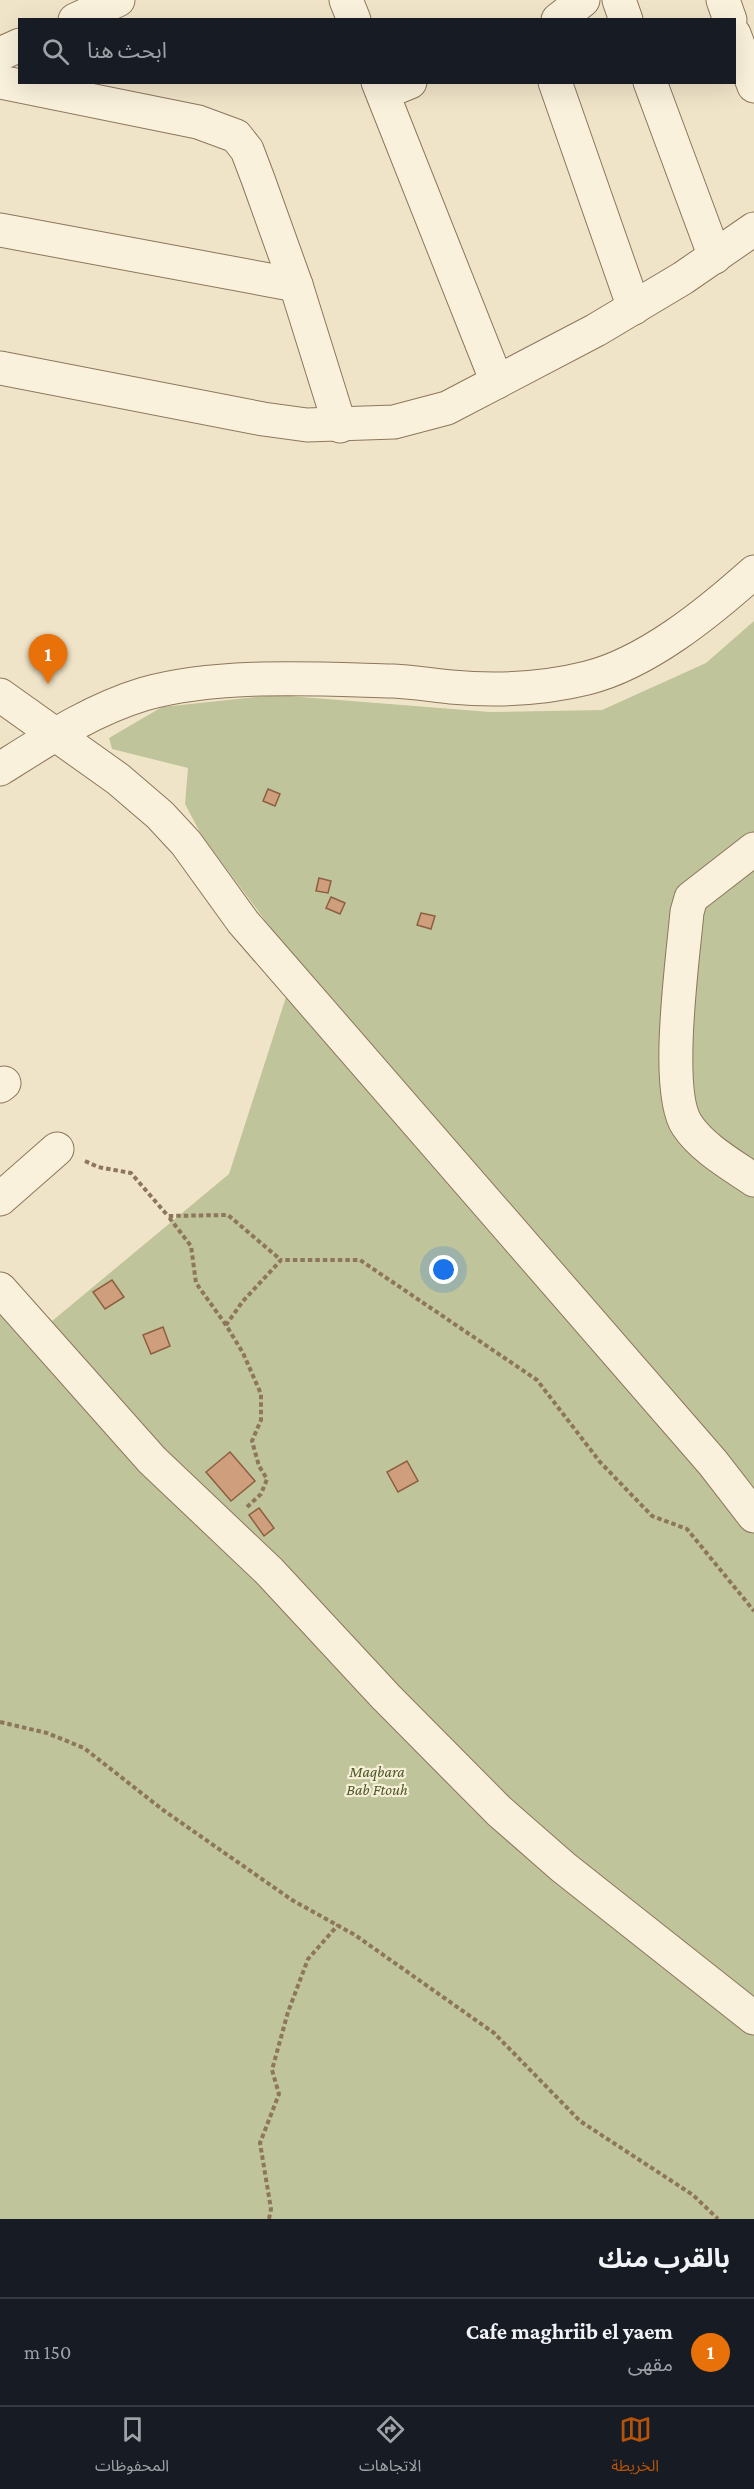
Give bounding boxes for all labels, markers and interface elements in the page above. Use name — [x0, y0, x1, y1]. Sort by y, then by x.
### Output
search box — [18, 18, 736, 84]
icon: search — [39, 35, 72, 68]
text: ابحث هنا — [87, 38, 167, 63]
pin: 1 — [28, 634, 68, 684]
your location — [429, 1255, 458, 1284]
park label: Maqbara Bab Ftouh — [346, 1763, 408, 1798]
text: بالقرب منك — [598, 2244, 730, 2273]
text: Cafe maghriib el yaem — [466, 2319, 673, 2344]
text: 150 m — [24, 2341, 71, 2363]
text: 1 — [707, 2341, 714, 2363]
text: مقهى — [628, 2353, 673, 2375]
tab: المحفوظات — [95, 2413, 169, 2483]
tab: الاتجاهات — [359, 2413, 421, 2483]
tab: الخريطة — [611, 2413, 659, 2483]

